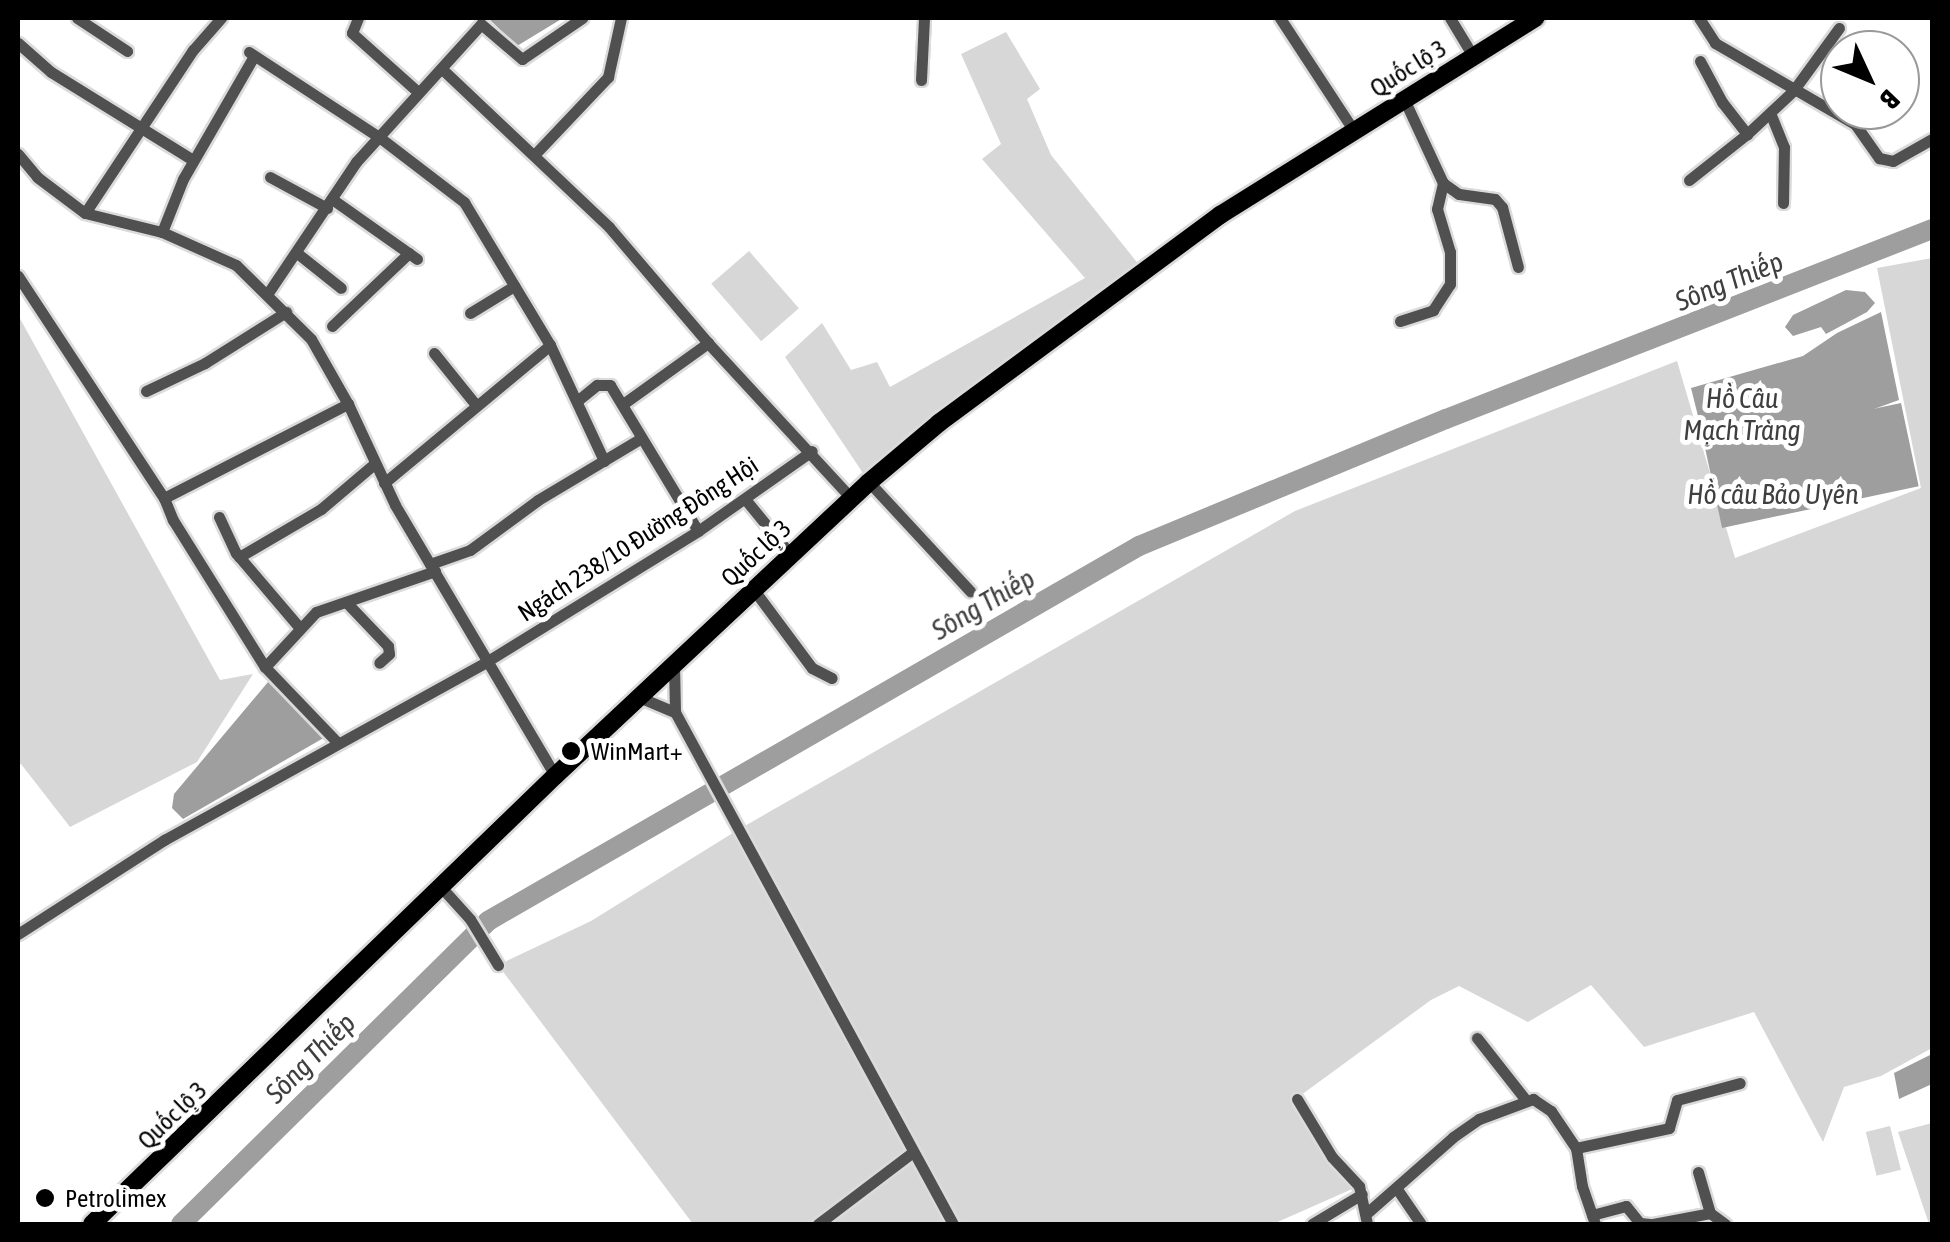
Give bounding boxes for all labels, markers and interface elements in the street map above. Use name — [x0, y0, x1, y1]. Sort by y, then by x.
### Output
north arrow — [1820, 30, 1920, 130]
street label: Quốc lộ 3 — [1364, 33, 1452, 103]
text: B — [1874, 84, 1906, 115]
water label: Sông Thiếp — [1670, 244, 1788, 318]
water label: Hồ Câu Mạch Tràng — [1683, 381, 1801, 447]
street label: Ngách 238/10 Đường Đông Hội — [512, 450, 764, 628]
water label: Hồ câu Bảo Uyên — [1687, 477, 1859, 511]
street label: Quốc lộ 3 — [715, 513, 797, 593]
water label: Sông Thiếp — [926, 561, 1040, 647]
place label: WinMart+ — [591, 736, 683, 766]
marker: WinMart+ — [560, 740, 582, 762]
water label: Sông Thiếp — [258, 1006, 362, 1110]
street label: Quốc lộ 3 — [131, 1075, 213, 1155]
place label: Petrolimex — [65, 1183, 166, 1213]
marker: Petrolimex — [34, 1187, 56, 1209]

